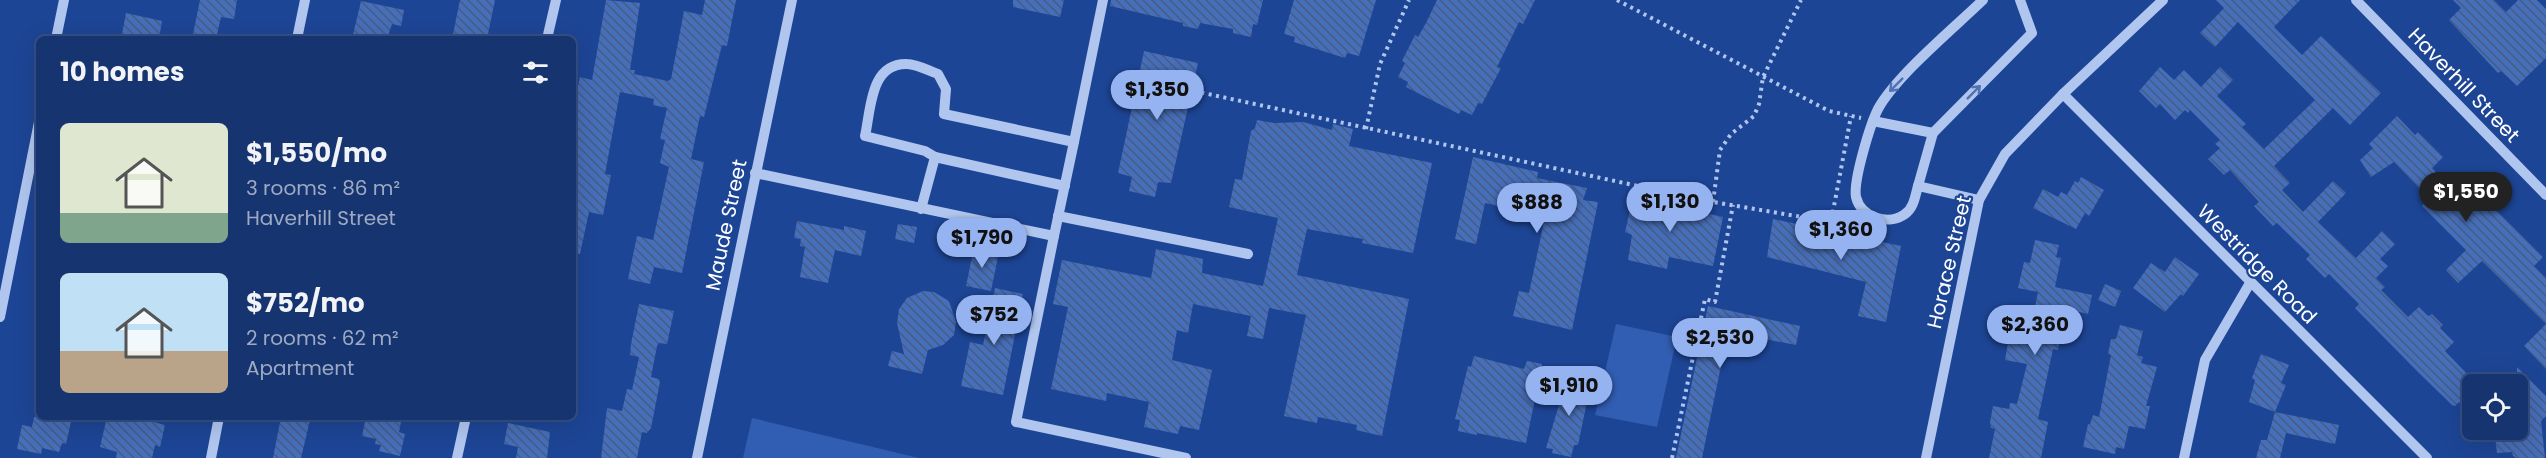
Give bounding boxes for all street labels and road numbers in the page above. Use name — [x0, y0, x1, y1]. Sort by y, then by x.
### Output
street label: Haverhill Street — [2402, 21, 2526, 149]
street label: Maude Street — [698, 157, 754, 293]
street label: Horace Street — [1920, 193, 1978, 331]
street label: Westridge Road — [2191, 198, 2323, 330]

